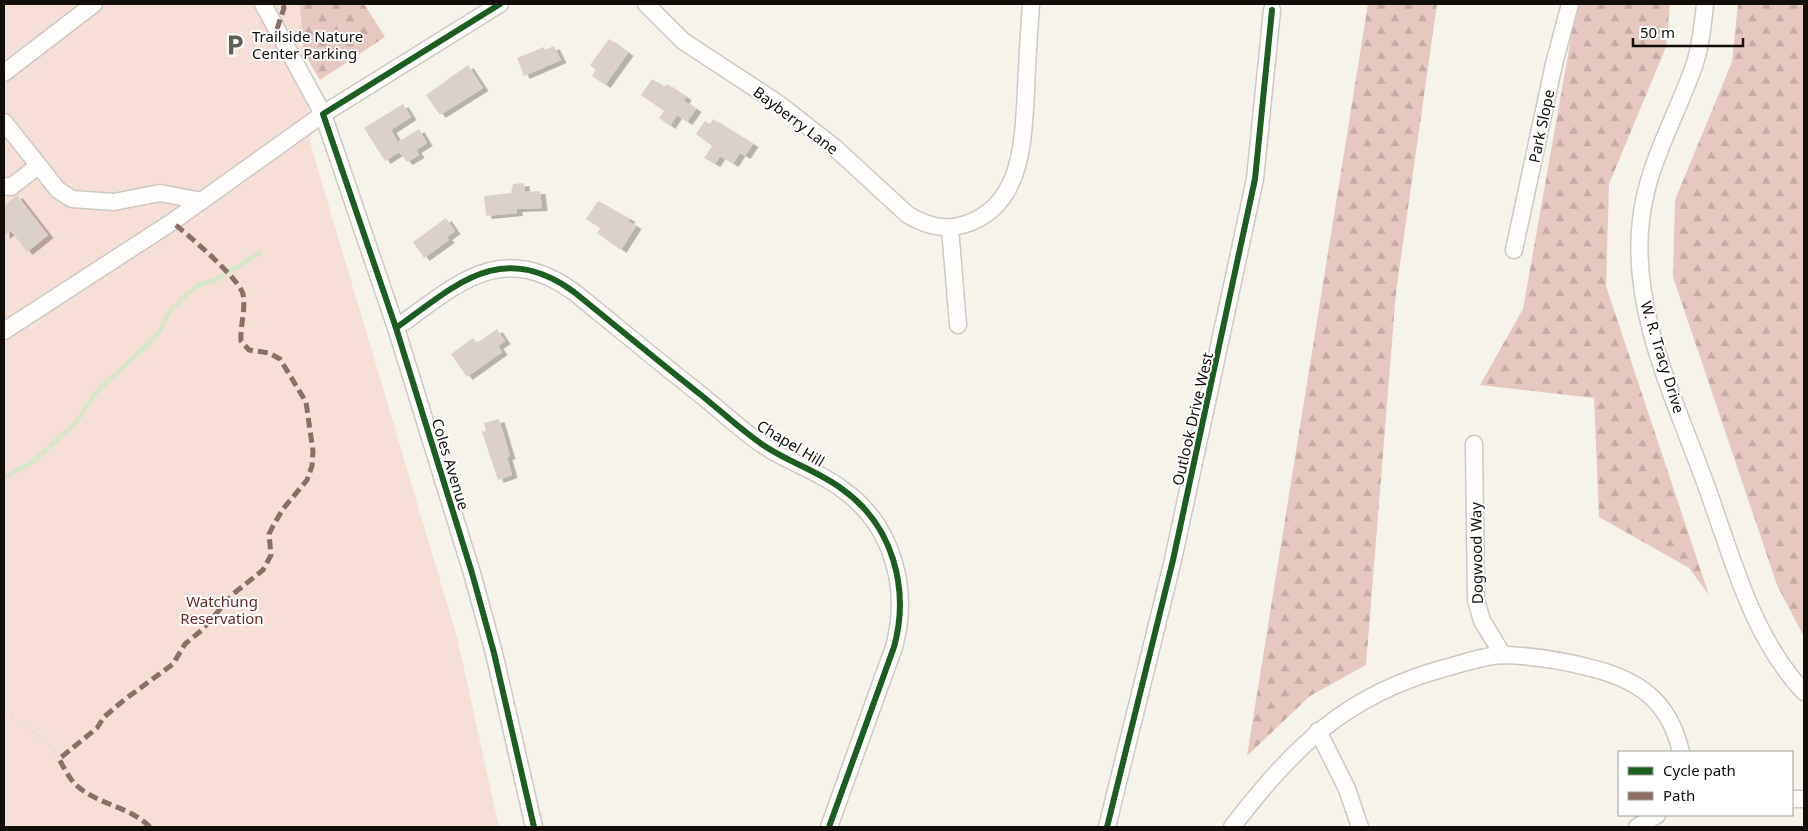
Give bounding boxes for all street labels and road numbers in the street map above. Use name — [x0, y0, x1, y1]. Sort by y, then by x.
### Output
street label: Bayberry Lane — [749, 81, 843, 159]
street label: Park Slope — [1523, 88, 1559, 164]
street label: W. R. Tracy Drive — [1636, 299, 1690, 415]
street label: Outlook Drive West — [1167, 350, 1217, 488]
street label: Chapel Hill — [754, 415, 828, 471]
street label: Coles Avenue — [428, 416, 474, 512]
street label: Dogwood Way — [1465, 501, 1487, 604]

